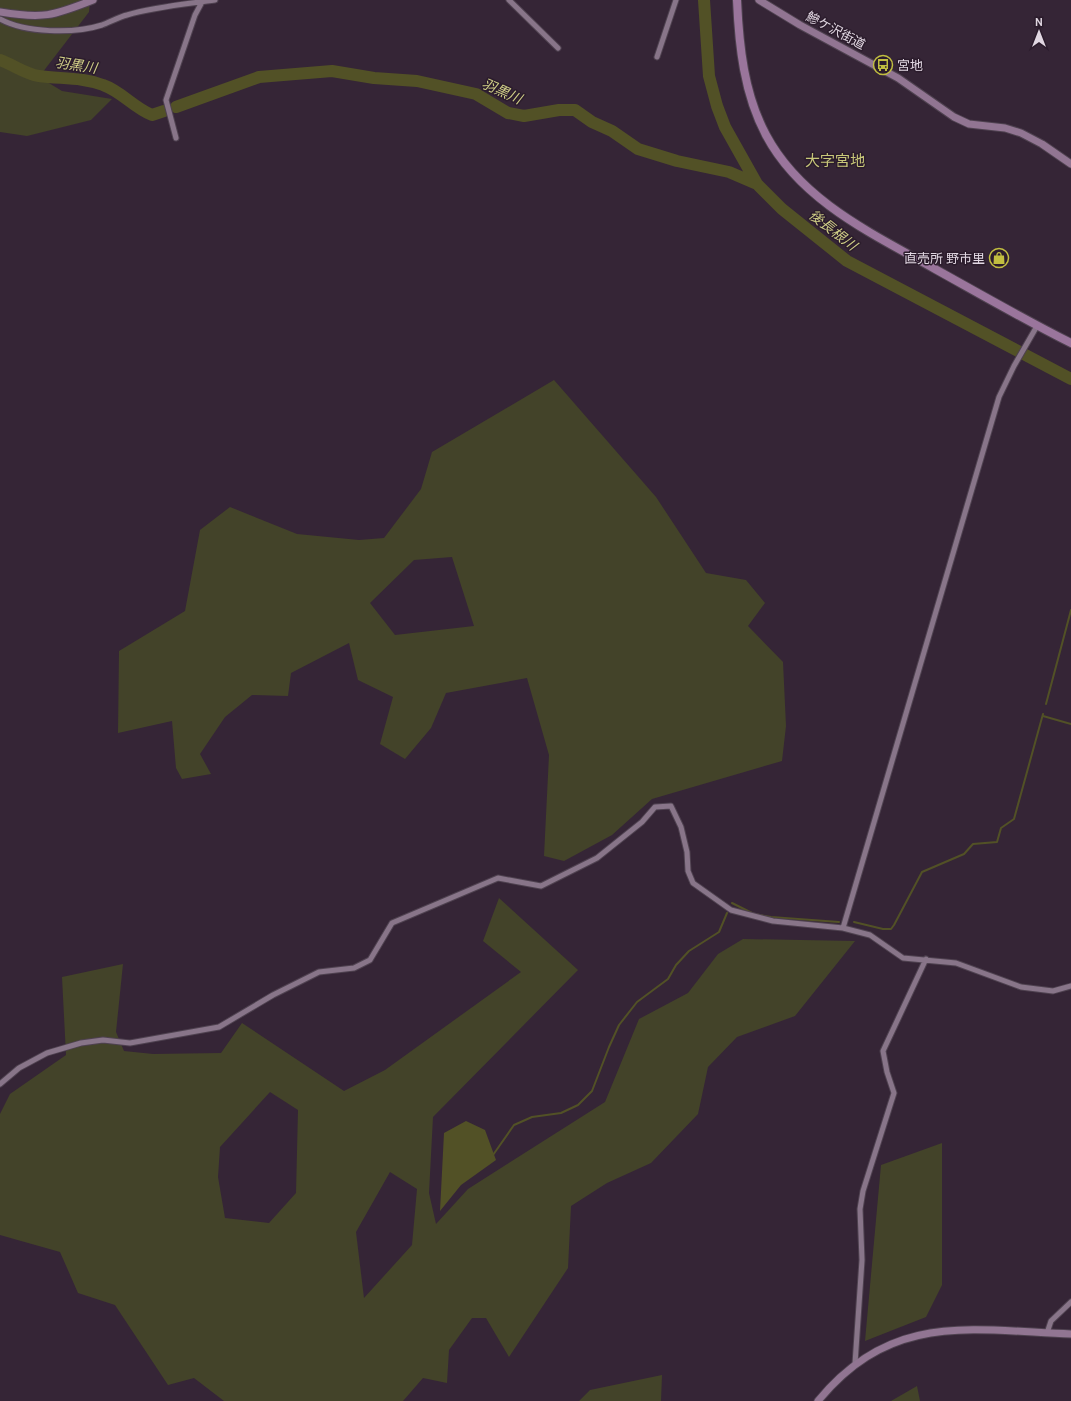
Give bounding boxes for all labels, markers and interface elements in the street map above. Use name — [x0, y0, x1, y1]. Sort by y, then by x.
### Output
street label: 鰺ケ沢街道 — [804, 8, 868, 52]
north arrow — [1019, 12, 1059, 52]
text: N — [1035, 15, 1043, 29]
water label: 羽黒川 — [54, 53, 100, 77]
bus stop icon: 宮地 — [872, 54, 894, 76]
place label: 宮地 — [897, 57, 923, 73]
water label: 羽黒川 — [479, 74, 527, 109]
district label: 大字宮地 — [805, 152, 865, 170]
water label: 後長根川 — [805, 206, 862, 256]
shop icon: 直売所 野市里 — [988, 247, 1010, 269]
place label: 直売所 野市里 — [904, 250, 985, 266]

